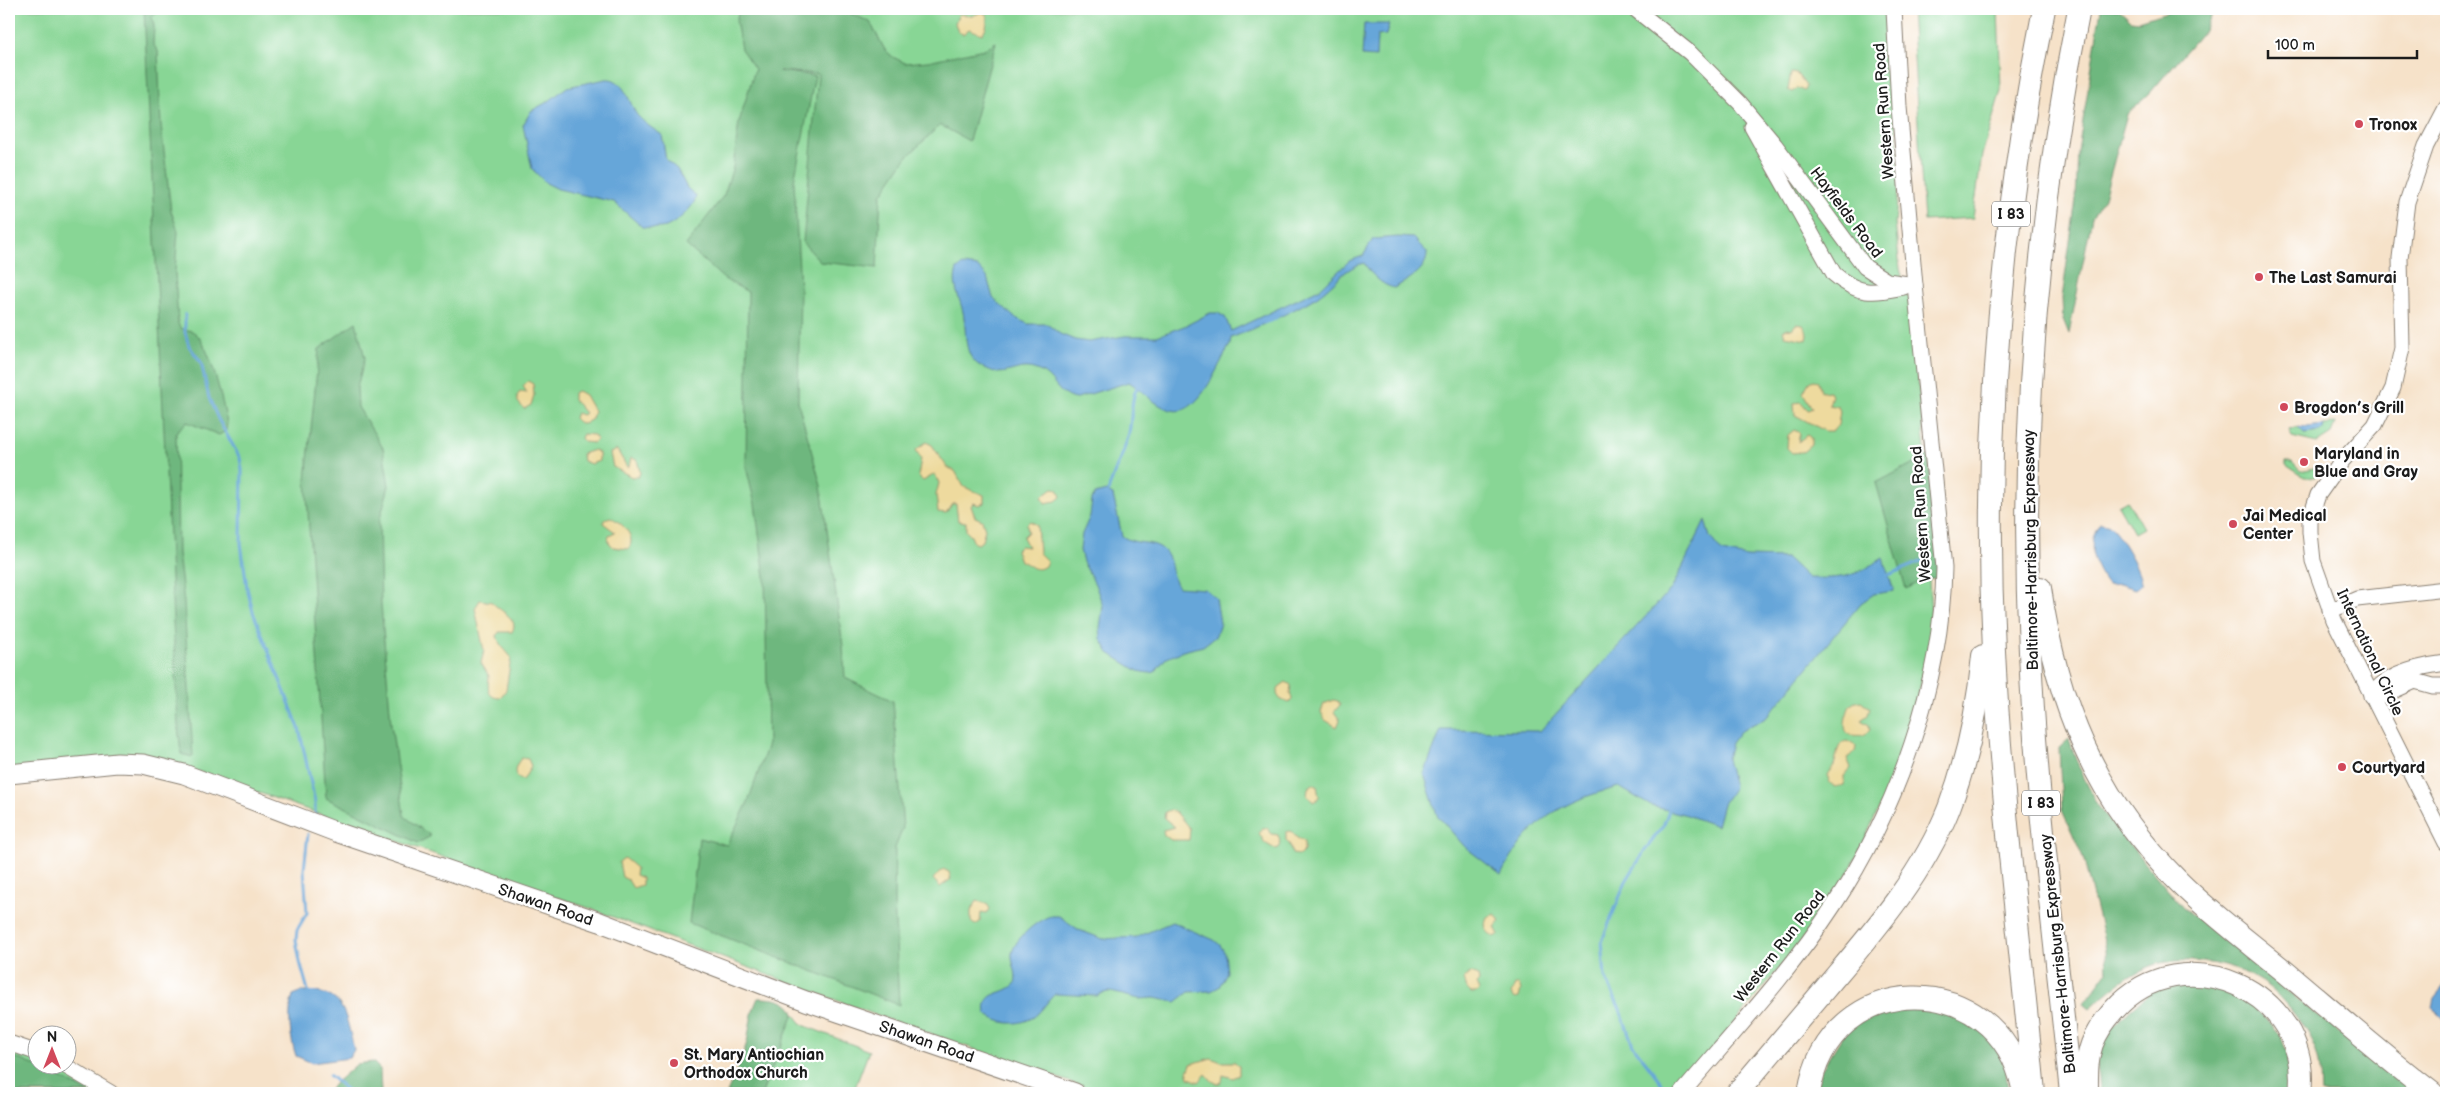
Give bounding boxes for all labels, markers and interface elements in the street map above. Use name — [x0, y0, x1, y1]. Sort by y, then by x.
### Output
scale bar — [2268, 28, 2416, 60]
text: 100 m — [2275, 36, 2315, 55]
street label: Western Run Road — [1870, 42, 1899, 180]
place label: Tronox — [2369, 116, 2417, 135]
marker: Tronox — [2353, 118, 2365, 130]
street label: Hayfields Road — [1805, 164, 1886, 262]
road number: I 83 — [1992, 202, 2030, 226]
place label: The Last Samurai — [2269, 269, 2397, 288]
marker: The Last Samurai — [2253, 271, 2265, 283]
place label: Brogdon’s Grill — [2294, 399, 2404, 418]
marker: Brogdon’s Grill — [2278, 401, 2290, 413]
street label: Baltimore-Harrisburg Expressway — [2020, 429, 2043, 671]
street label: Western Run Road — [1907, 445, 1936, 583]
place label: Maryland in Blue and Gray — [2314, 445, 2419, 482]
marker: Maryland in Blue and Gray — [2298, 456, 2310, 468]
place label: Jai Medical Center — [2243, 507, 2327, 544]
marker: Jai Medical Center — [2227, 518, 2239, 530]
street label: International Circle — [2332, 586, 2408, 719]
place label: Courtyard — [2352, 759, 2425, 778]
marker: Courtyard — [2336, 761, 2348, 773]
road number: I 83 — [2022, 790, 2060, 816]
street label: Baltimore-Harrisburg Expressway — [2036, 832, 2081, 1075]
street label: Shawan Road — [495, 880, 596, 931]
street label: Western Run Road — [1731, 887, 1830, 1007]
street label: Shawan Road — [876, 1017, 977, 1068]
north arrow — [28, 1024, 78, 1074]
text: N — [47, 1029, 57, 1046]
place label: St. Mary Antiochian Orthodox Church — [684, 1046, 824, 1083]
marker: St. Mary Antiochian Orthodox Church — [668, 1057, 680, 1069]

